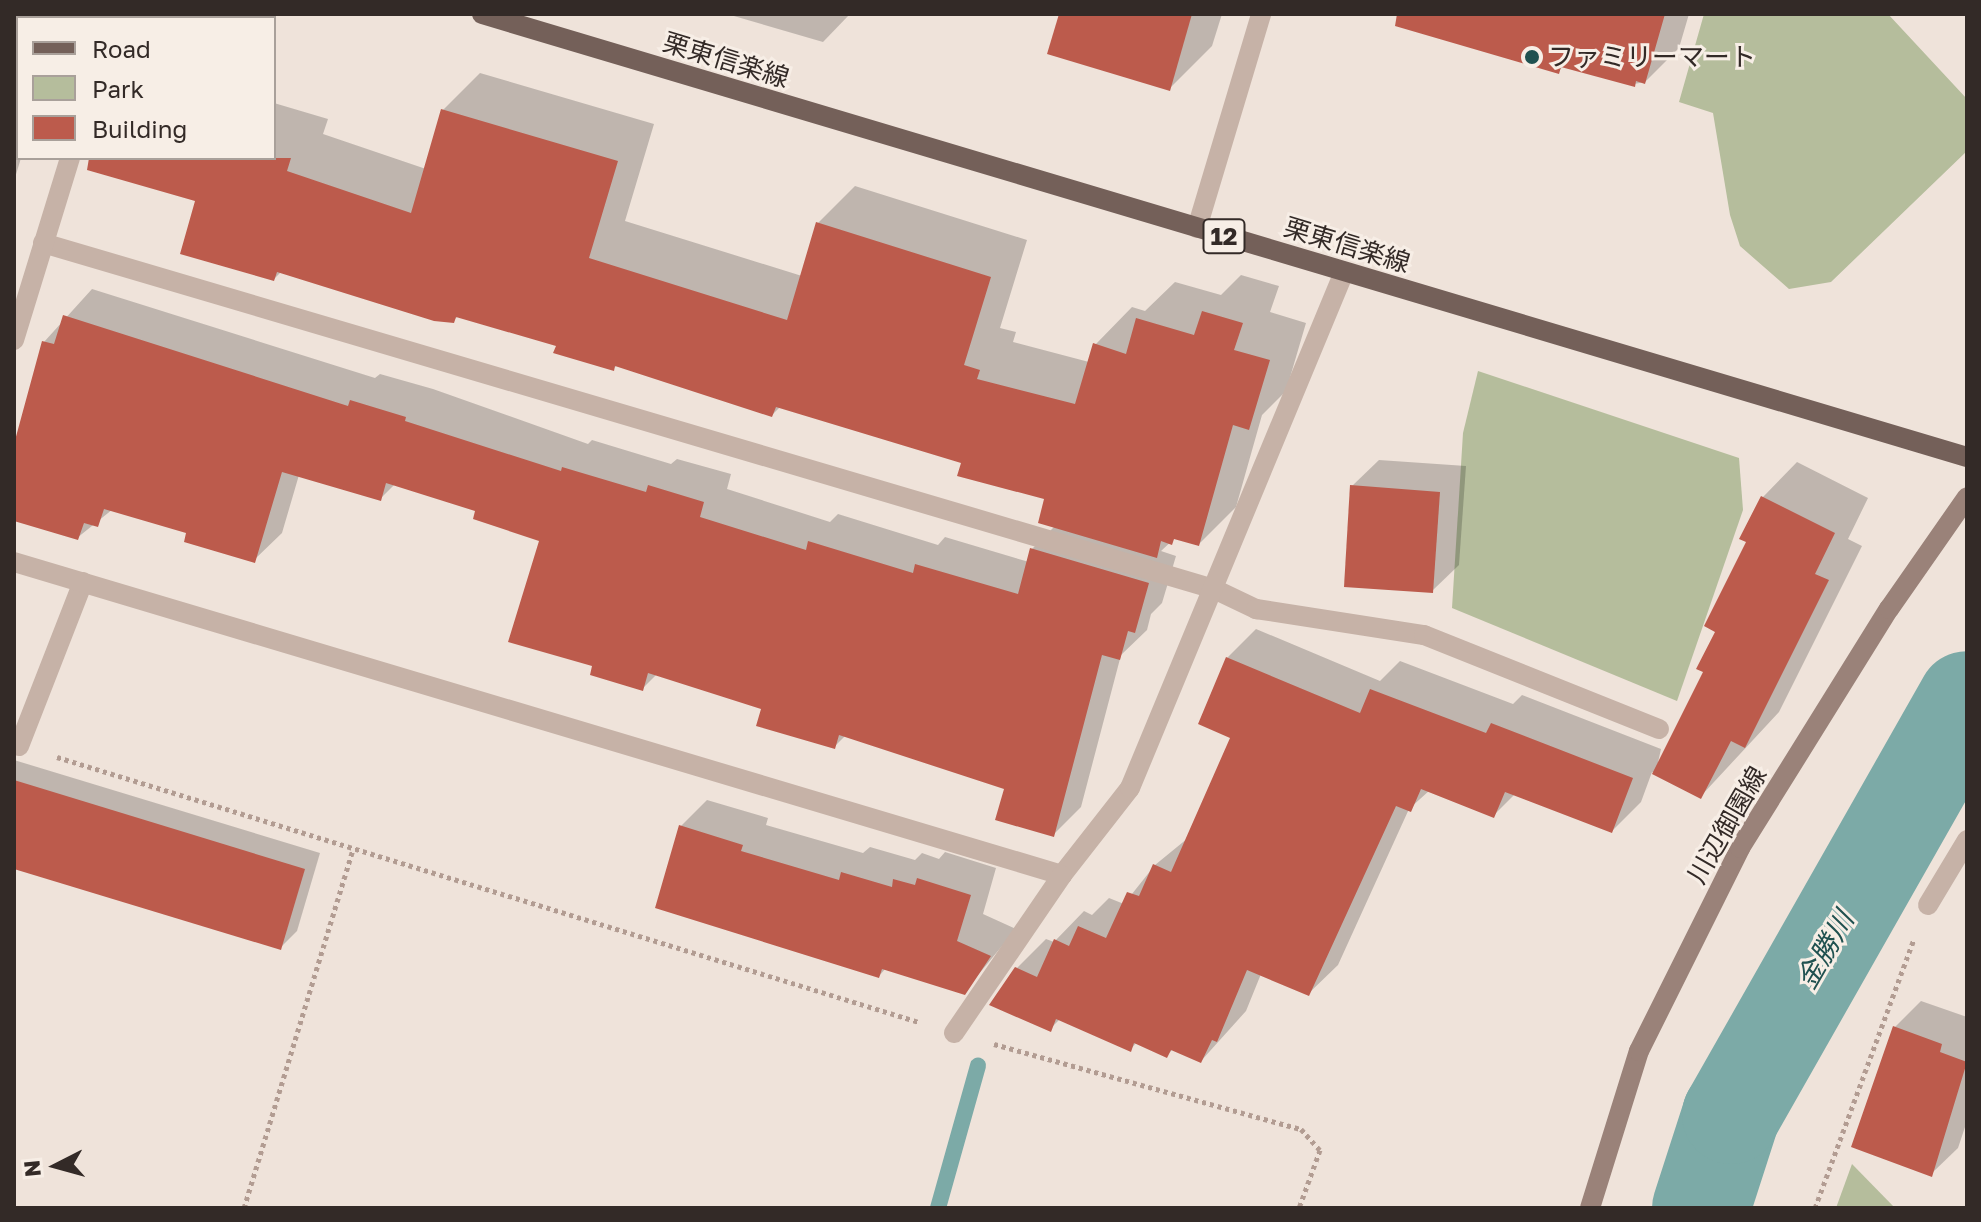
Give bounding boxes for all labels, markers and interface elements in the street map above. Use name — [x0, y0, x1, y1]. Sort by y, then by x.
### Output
legend — [16, 16, 276, 160]
street label: 栗東信楽線 — [659, 26, 793, 94]
text: Road — [92, 34, 151, 63]
place label: ファミリーマート — [1548, 41, 1756, 73]
marker: ファミリーマート — [1523, 48, 1541, 66]
text: Park — [92, 74, 144, 103]
text: Building — [92, 114, 187, 143]
street label: 栗東信楽線 — [1280, 211, 1414, 279]
road number: 12 — [1202, 216, 1246, 256]
street label: 川辺御園線 — [1681, 761, 1773, 889]
water label: 金勝川 — [1789, 905, 1861, 995]
north arrow — [16, 1126, 96, 1206]
text: N — [17, 1159, 46, 1178]

